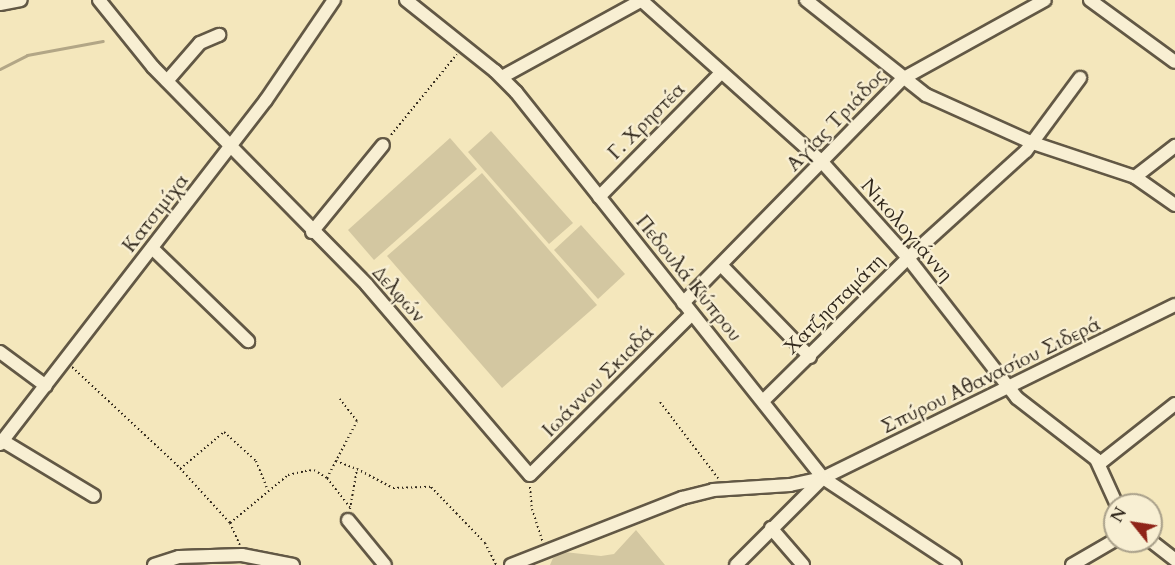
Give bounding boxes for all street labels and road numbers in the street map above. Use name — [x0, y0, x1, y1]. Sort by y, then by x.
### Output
street label: Αγίας Τριάδος — [781, 64, 891, 176]
street label: Γ. Χρηστέα — [603, 78, 689, 164]
street label: Κατσιμίχα — [117, 169, 193, 257]
street label: Νικολογιάννη — [856, 174, 958, 286]
street label: Πεδουλά Κύπρου — [631, 210, 747, 346]
street label: Χατζησταμάτη — [779, 249, 889, 359]
street label: Δελφών — [367, 261, 431, 327]
street label: Σπύρου Αθανασίου Σιδερά — [877, 311, 1105, 439]
street label: Ιωάννου Σκιαδά — [537, 320, 659, 442]

